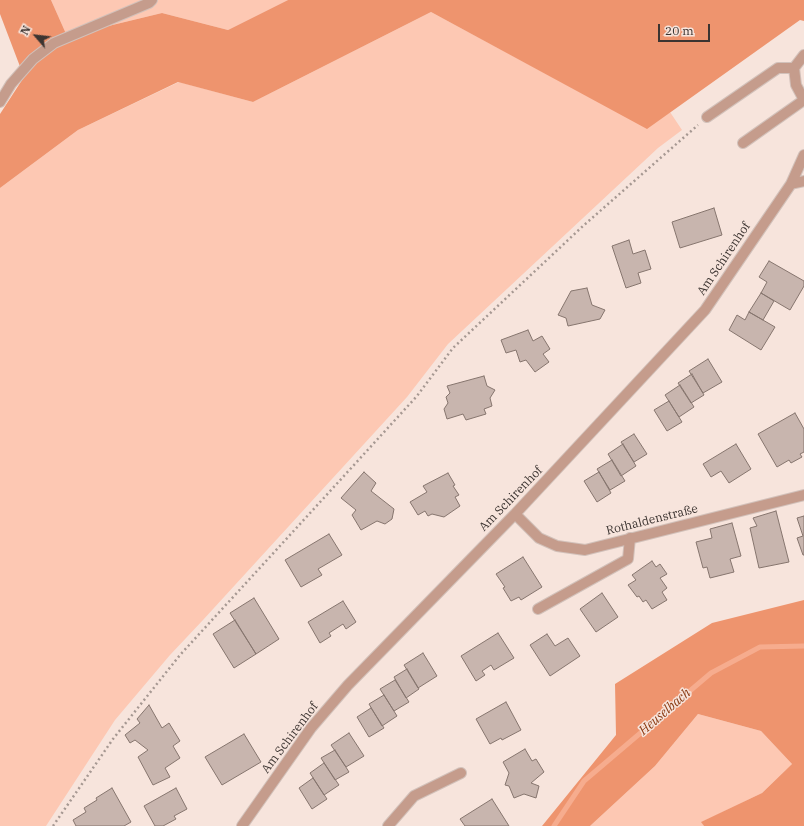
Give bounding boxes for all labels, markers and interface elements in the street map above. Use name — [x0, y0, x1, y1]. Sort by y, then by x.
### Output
north arrow — [16, 16, 56, 56]
scale bar — [660, 16, 712, 42]
text: N — [17, 23, 34, 38]
text: 20 m — [665, 23, 694, 38]
street label: Am Schirenhof — [694, 220, 754, 298]
street label: Am Schirenhof — [476, 464, 546, 534]
street label: Rothaldenstraße — [605, 502, 699, 538]
water label: Heuselbach — [636, 685, 694, 739]
street label: Am Schirenhof — [259, 700, 321, 776]

